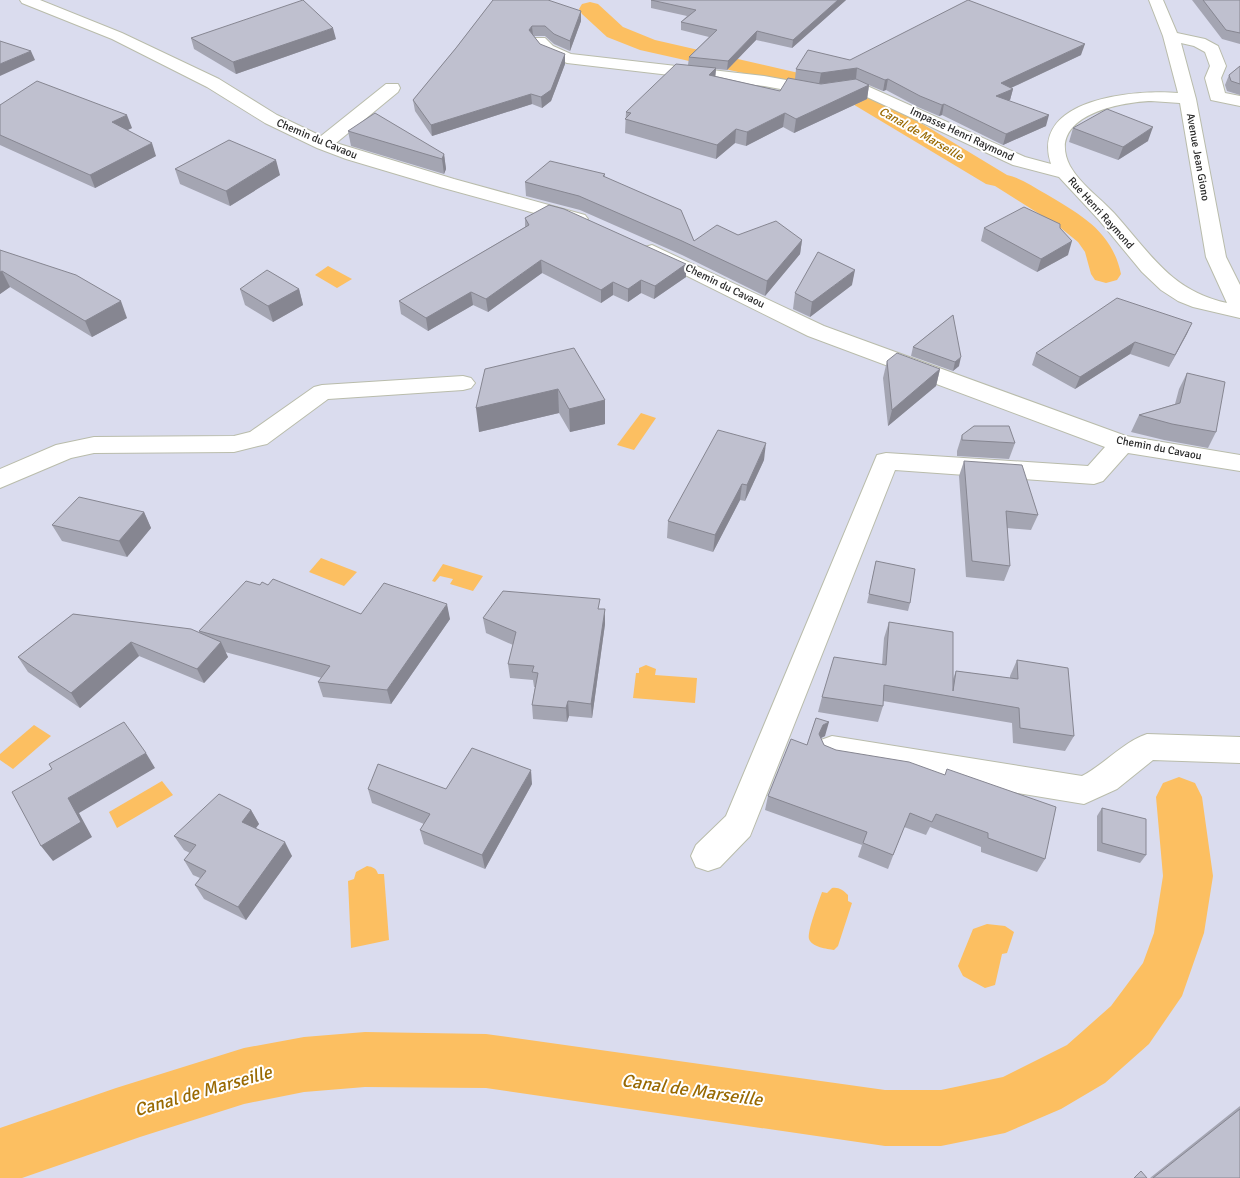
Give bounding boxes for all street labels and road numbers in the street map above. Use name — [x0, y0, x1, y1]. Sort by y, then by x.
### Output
street label: Impasse Henri Raymond — [908, 104, 1016, 164]
street label: Avenue Jean Giono — [1184, 112, 1212, 202]
street label: Chemin du Cavaou — [275, 116, 359, 162]
street label: Rue Henri Raymond — [1065, 174, 1137, 252]
street label: Chemin du Cavaou — [683, 261, 767, 311]
street label: Chemin du Cavaou — [1115, 433, 1203, 463]

